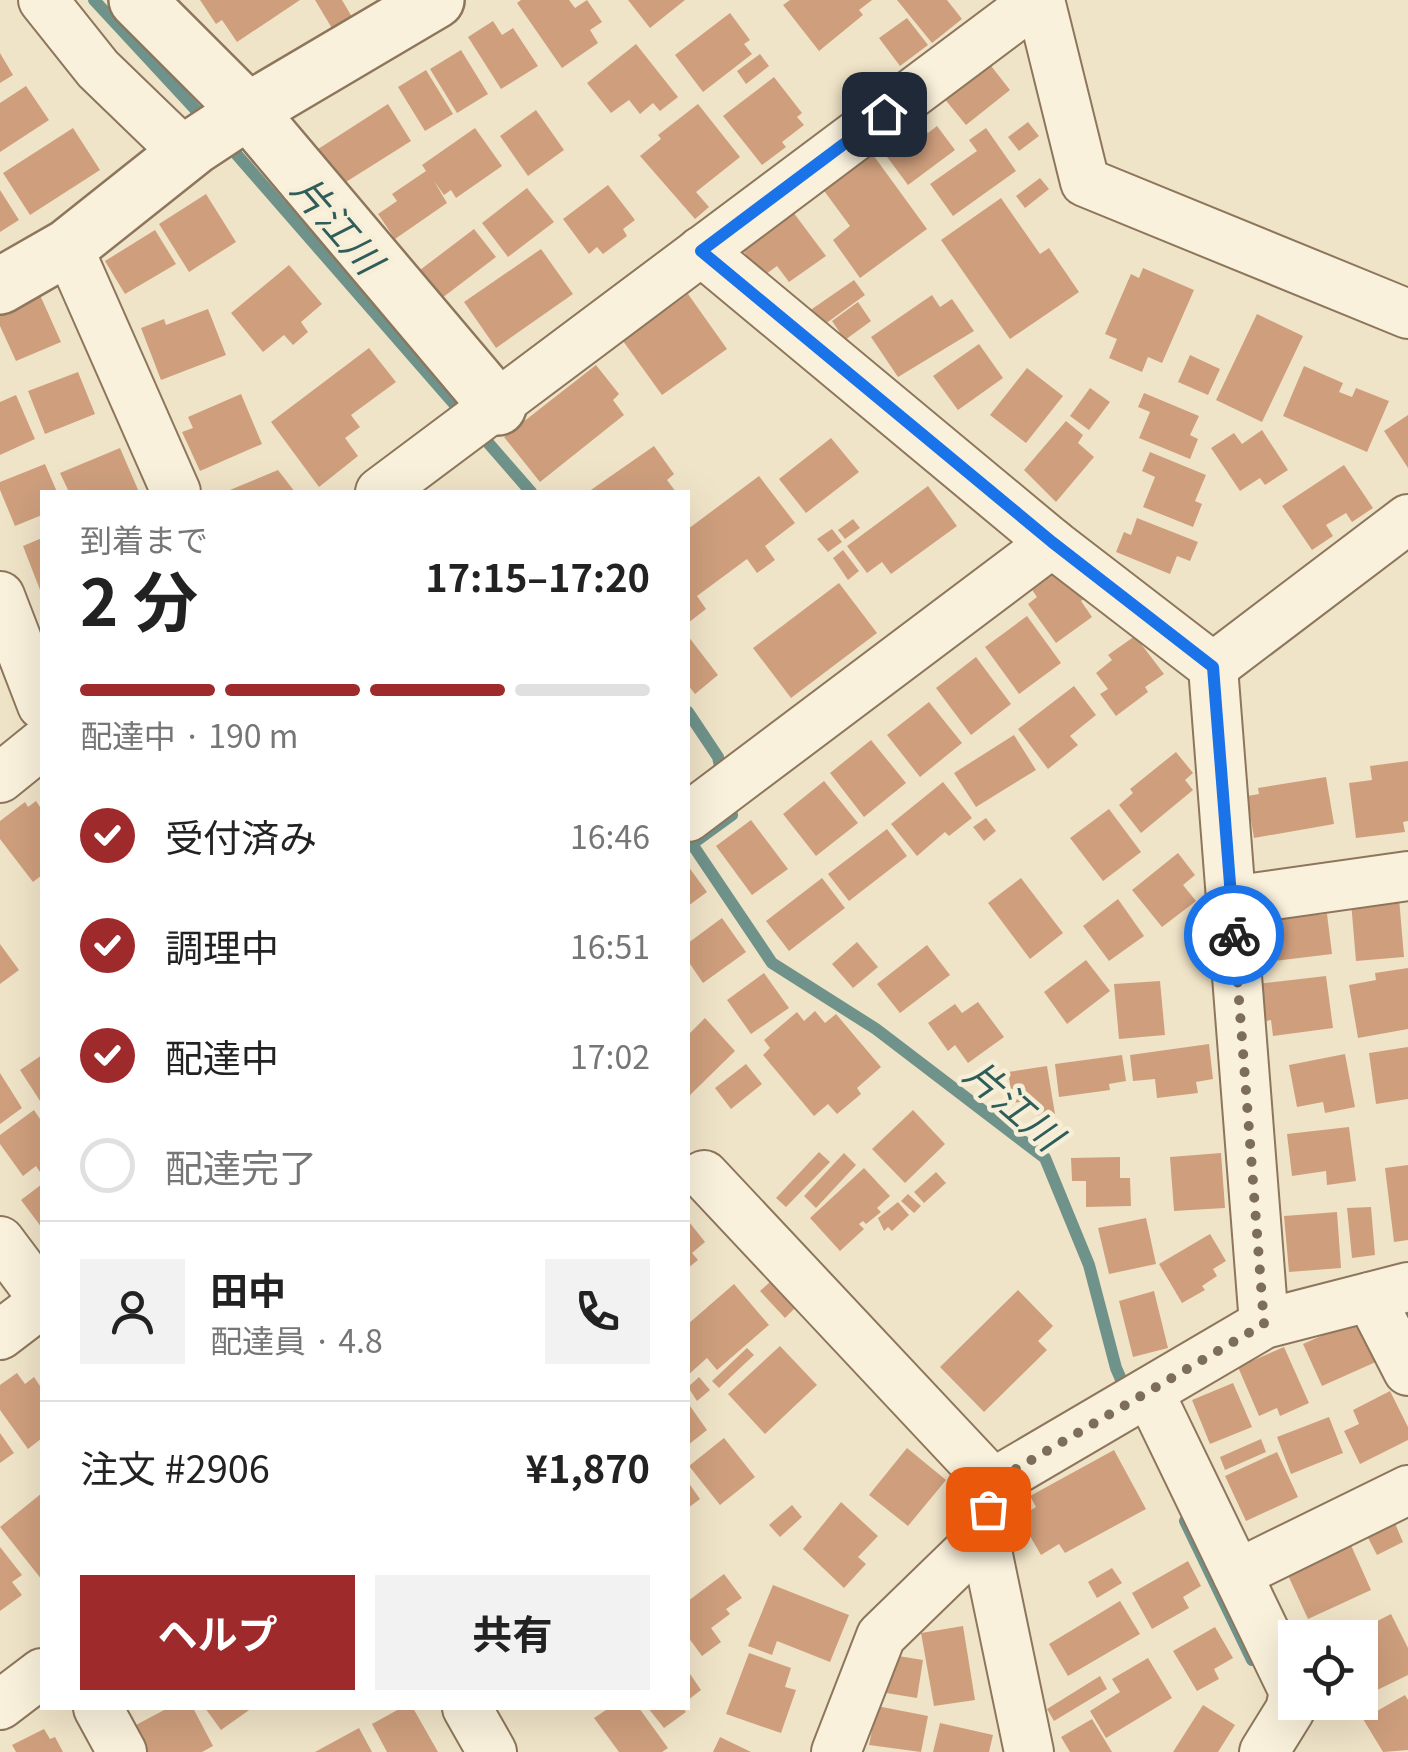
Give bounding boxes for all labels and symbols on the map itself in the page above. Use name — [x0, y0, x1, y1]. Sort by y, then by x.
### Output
pin — [842, 72, 927, 157]
water label: 片江川 — [281, 162, 400, 287]
courier — [1184, 885, 1284, 985]
water label: 片江川 — [954, 1045, 1079, 1164]
pin — [946, 1467, 1031, 1552]

